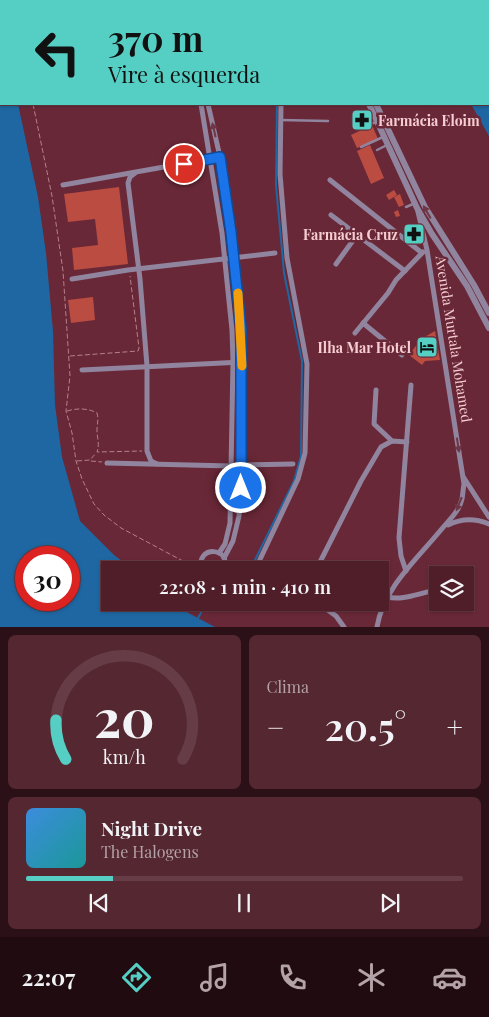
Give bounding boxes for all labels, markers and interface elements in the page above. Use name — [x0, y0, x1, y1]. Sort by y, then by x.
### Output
text: 370 m — [108, 14, 203, 61]
icon: left — [25, 20, 90, 85]
text: Vire à esquerda — [108, 59, 260, 89]
pharmacy icon: Farmácia Eloim — [350, 108, 374, 132]
place label: Farmácia Eloim — [378, 111, 480, 130]
one-way arrow — [210, 122, 218, 137]
pin — [163, 143, 205, 185]
icon: arrive — [170, 150, 198, 178]
one-way arrow — [423, 204, 431, 219]
pharmacy icon: Farmácia Cruz — [402, 222, 426, 246]
place label: Farmácia Cruz — [303, 225, 398, 244]
street label: Avenida Murtala Mohamed — [431, 253, 477, 424]
hotel icon: Ilha Mar Hotel — [415, 335, 439, 359]
place label: Ilha Mar Hotel — [318, 338, 412, 357]
one-way arrow — [454, 438, 462, 454]
position arrow — [214, 461, 266, 513]
one-way arrow — [455, 497, 463, 512]
speed limit sign: 30 — [15, 546, 80, 611]
map controls — [429, 566, 474, 611]
button: layers — [429, 566, 474, 611]
text: 22:08 · 1 min · 410 m — [159, 573, 331, 599]
text: Clima — [267, 676, 309, 697]
text: 20 — [94, 682, 155, 751]
text: 20.5° — [325, 700, 406, 751]
text: − — [267, 708, 285, 745]
text: + — [447, 708, 463, 745]
text: km/h — [103, 745, 146, 768]
text: Night Drive — [101, 815, 202, 841]
text: The Halogens — [101, 841, 199, 862]
icon: previous — [85, 889, 113, 917]
icon: pause — [230, 889, 258, 917]
icon: next — [376, 889, 404, 917]
icon: directions — [119, 960, 154, 995]
icon: music — [197, 960, 232, 995]
icon: phone — [275, 960, 310, 995]
icon: climate — [354, 960, 389, 995]
icon: car — [432, 960, 467, 995]
text: 22:07 — [22, 962, 75, 992]

